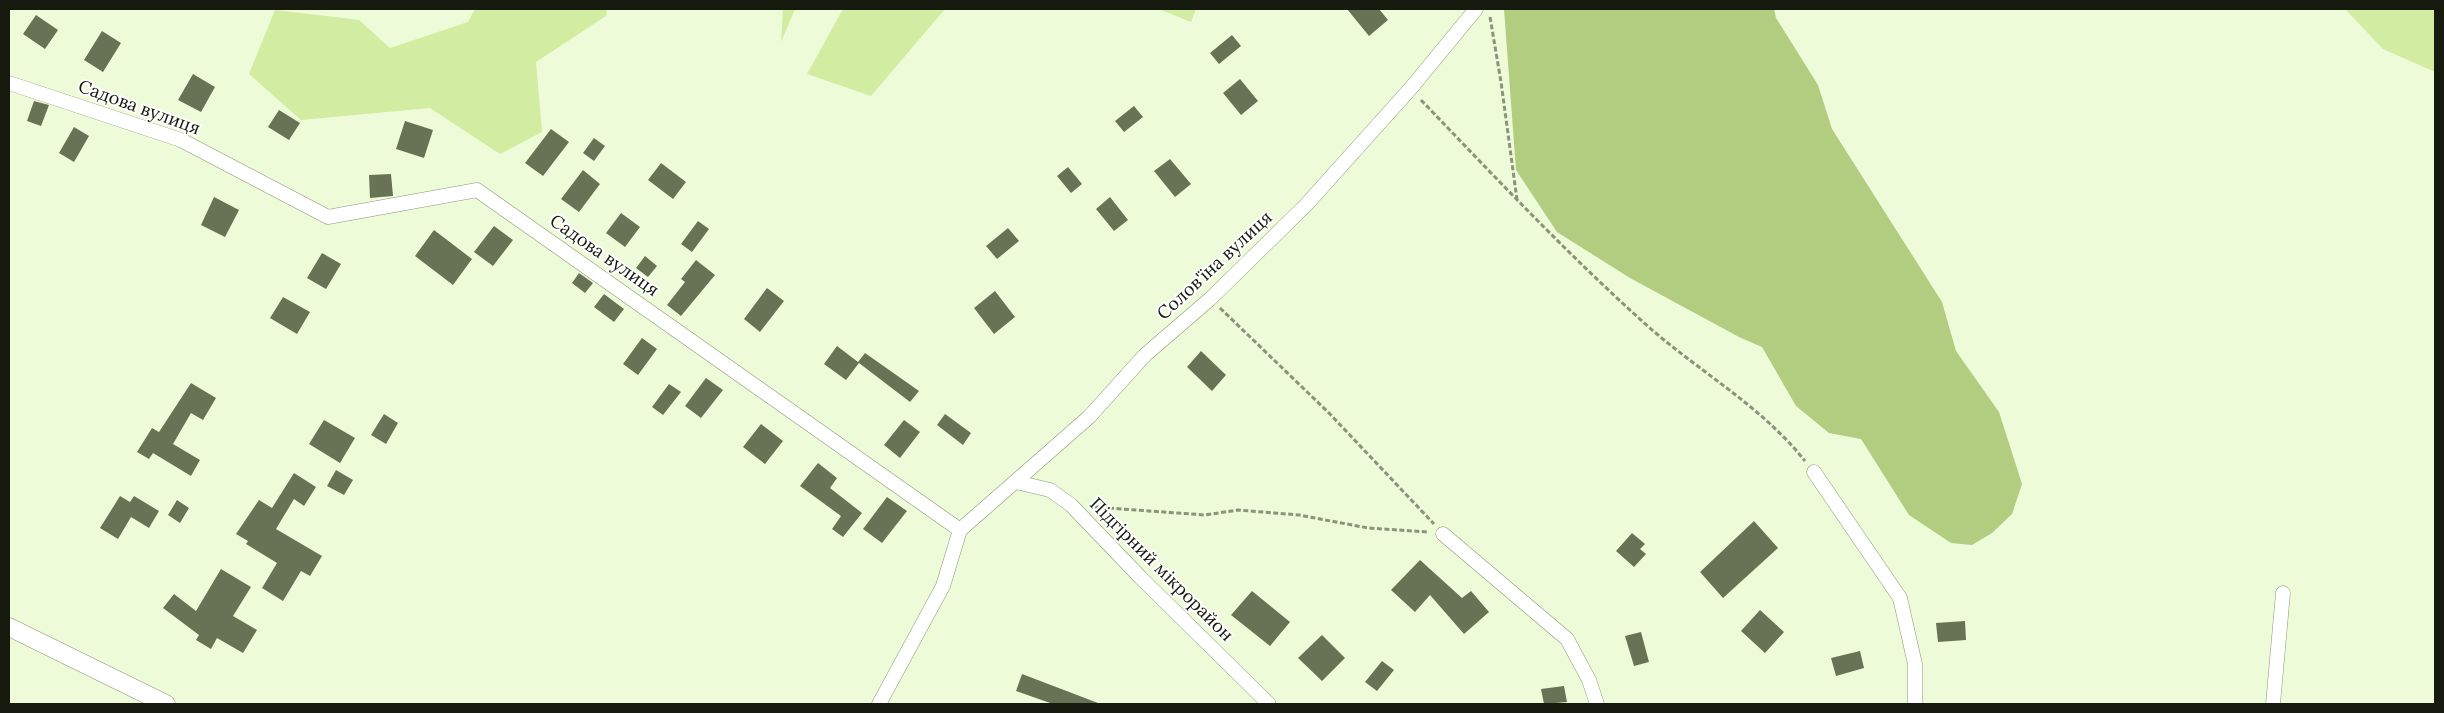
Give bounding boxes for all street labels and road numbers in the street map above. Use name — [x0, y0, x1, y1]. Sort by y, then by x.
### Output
street label: Садова вулиця — [75, 76, 203, 140]
street label: Солов'їна вулиця — [1153, 207, 1277, 325]
street label: Садова вулиця — [545, 210, 663, 302]
street label: Підгірний мікрорайон — [1085, 494, 1237, 646]

